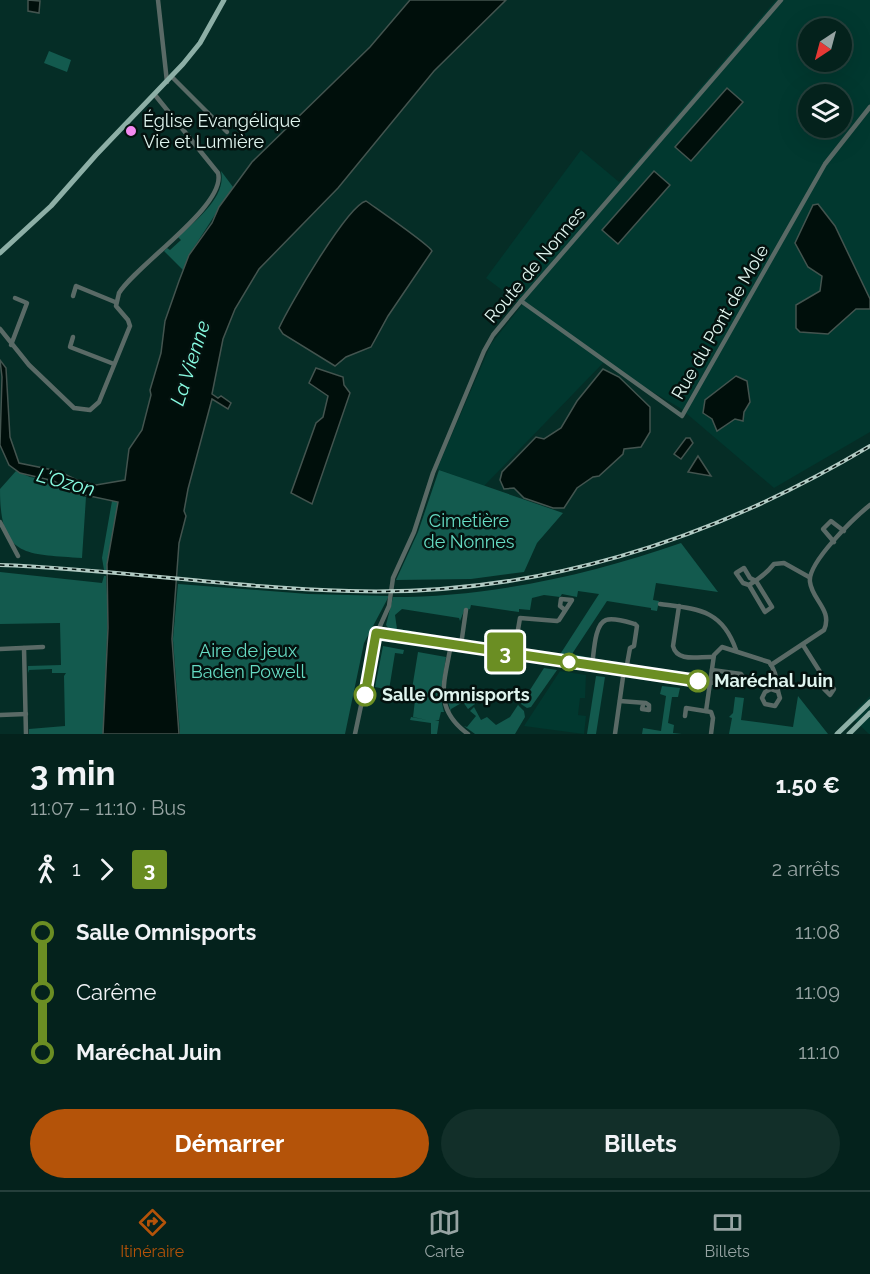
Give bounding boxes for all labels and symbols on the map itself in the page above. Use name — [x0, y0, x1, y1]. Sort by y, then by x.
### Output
north arrow — [798, 18, 852, 72]
place label: Église Evangélique Vie et Lumière — [143, 109, 301, 152]
marker: Église Evangélique Vie et Lumière — [124, 124, 138, 138]
street label: Route de Nonnes — [480, 202, 589, 327]
street label: Rue du Pont de Mole — [667, 240, 773, 403]
water label: La Vienne — [165, 317, 215, 408]
water label: L'Ozon — [34, 463, 98, 501]
park label: Cimetière de Nonnes — [423, 510, 515, 552]
line badge: 3 — [486, 632, 524, 672]
park label: Aire de jeux Baden Powell — [191, 640, 305, 682]
unlabelled marker — [560, 653, 578, 671]
marker: Maréchal Juin — [687, 670, 709, 692]
place label: Maréchal Juin — [714, 670, 833, 691]
marker: Salle Omnisports — [354, 684, 376, 706]
place label: Salle Omnisports — [382, 684, 530, 705]

